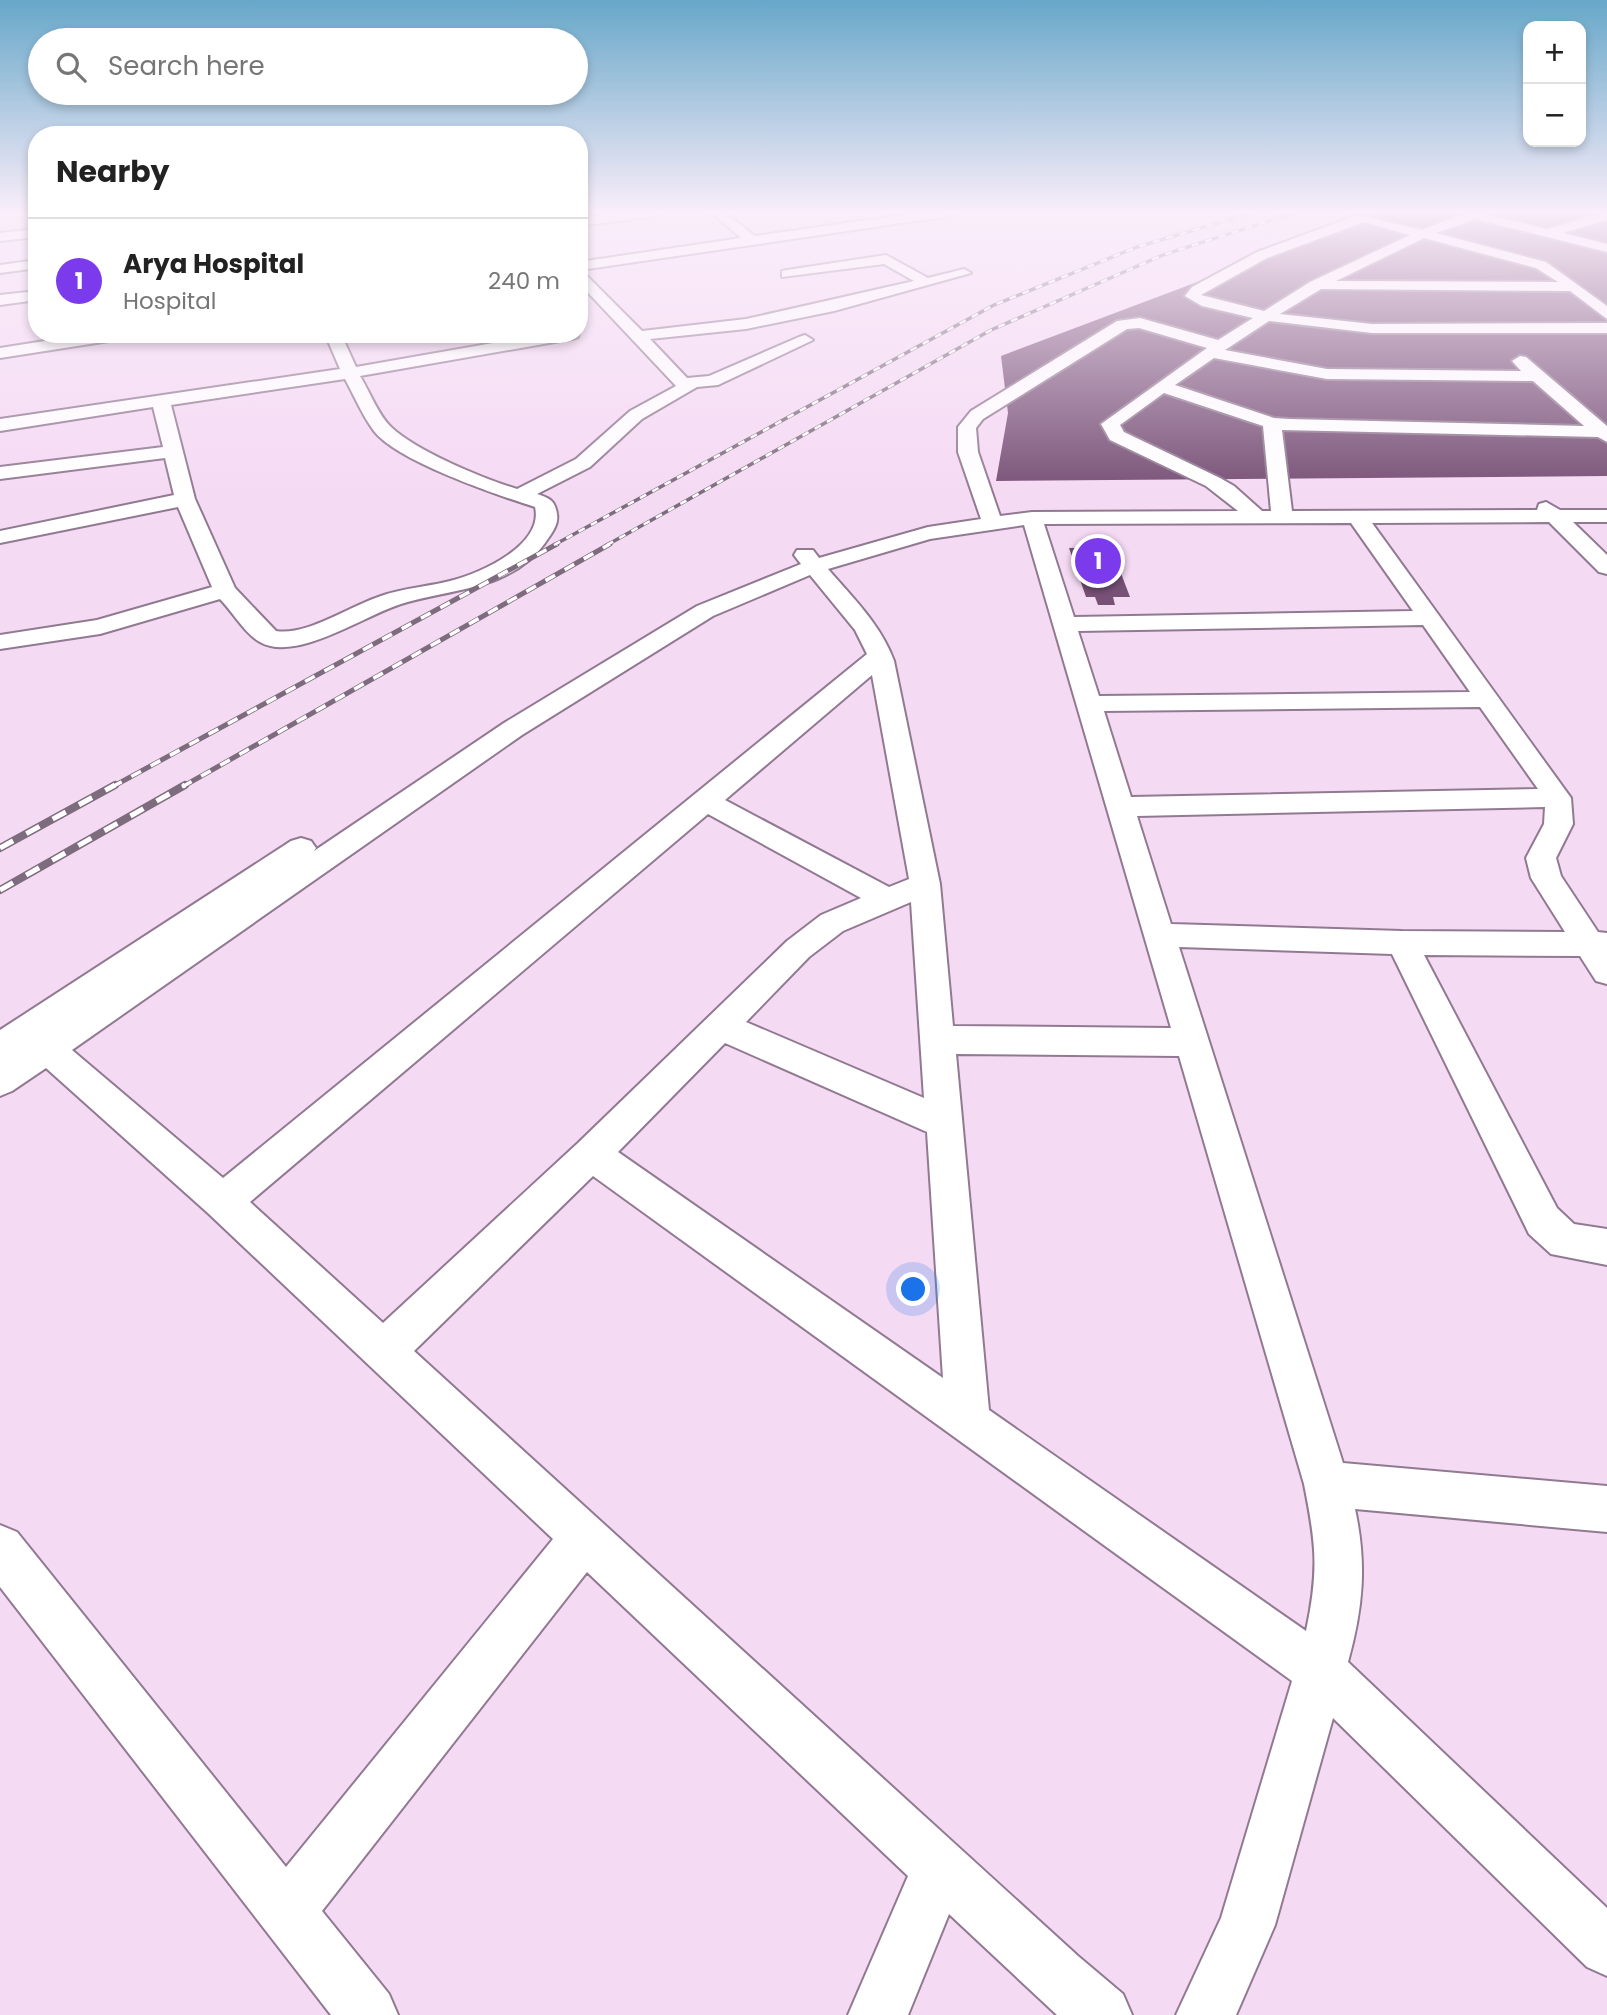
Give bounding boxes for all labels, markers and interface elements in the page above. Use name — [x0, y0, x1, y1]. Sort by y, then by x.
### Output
map controls — [1523, 21, 1586, 147]
button: + — [1523, 21, 1586, 84]
search box — [28, 28, 588, 105]
icon: search — [52, 48, 90, 86]
text: Search here — [108, 48, 265, 84]
button: − — [1523, 84, 1586, 147]
text: Nearby — [56, 150, 170, 193]
text: Arya Hospital — [123, 246, 304, 282]
text: 1 — [75, 265, 83, 297]
text: 240 m — [488, 265, 560, 297]
text: Hospital — [123, 285, 216, 317]
pin: 1 — [1075, 535, 1121, 587]
your location — [896, 1272, 930, 1306]

